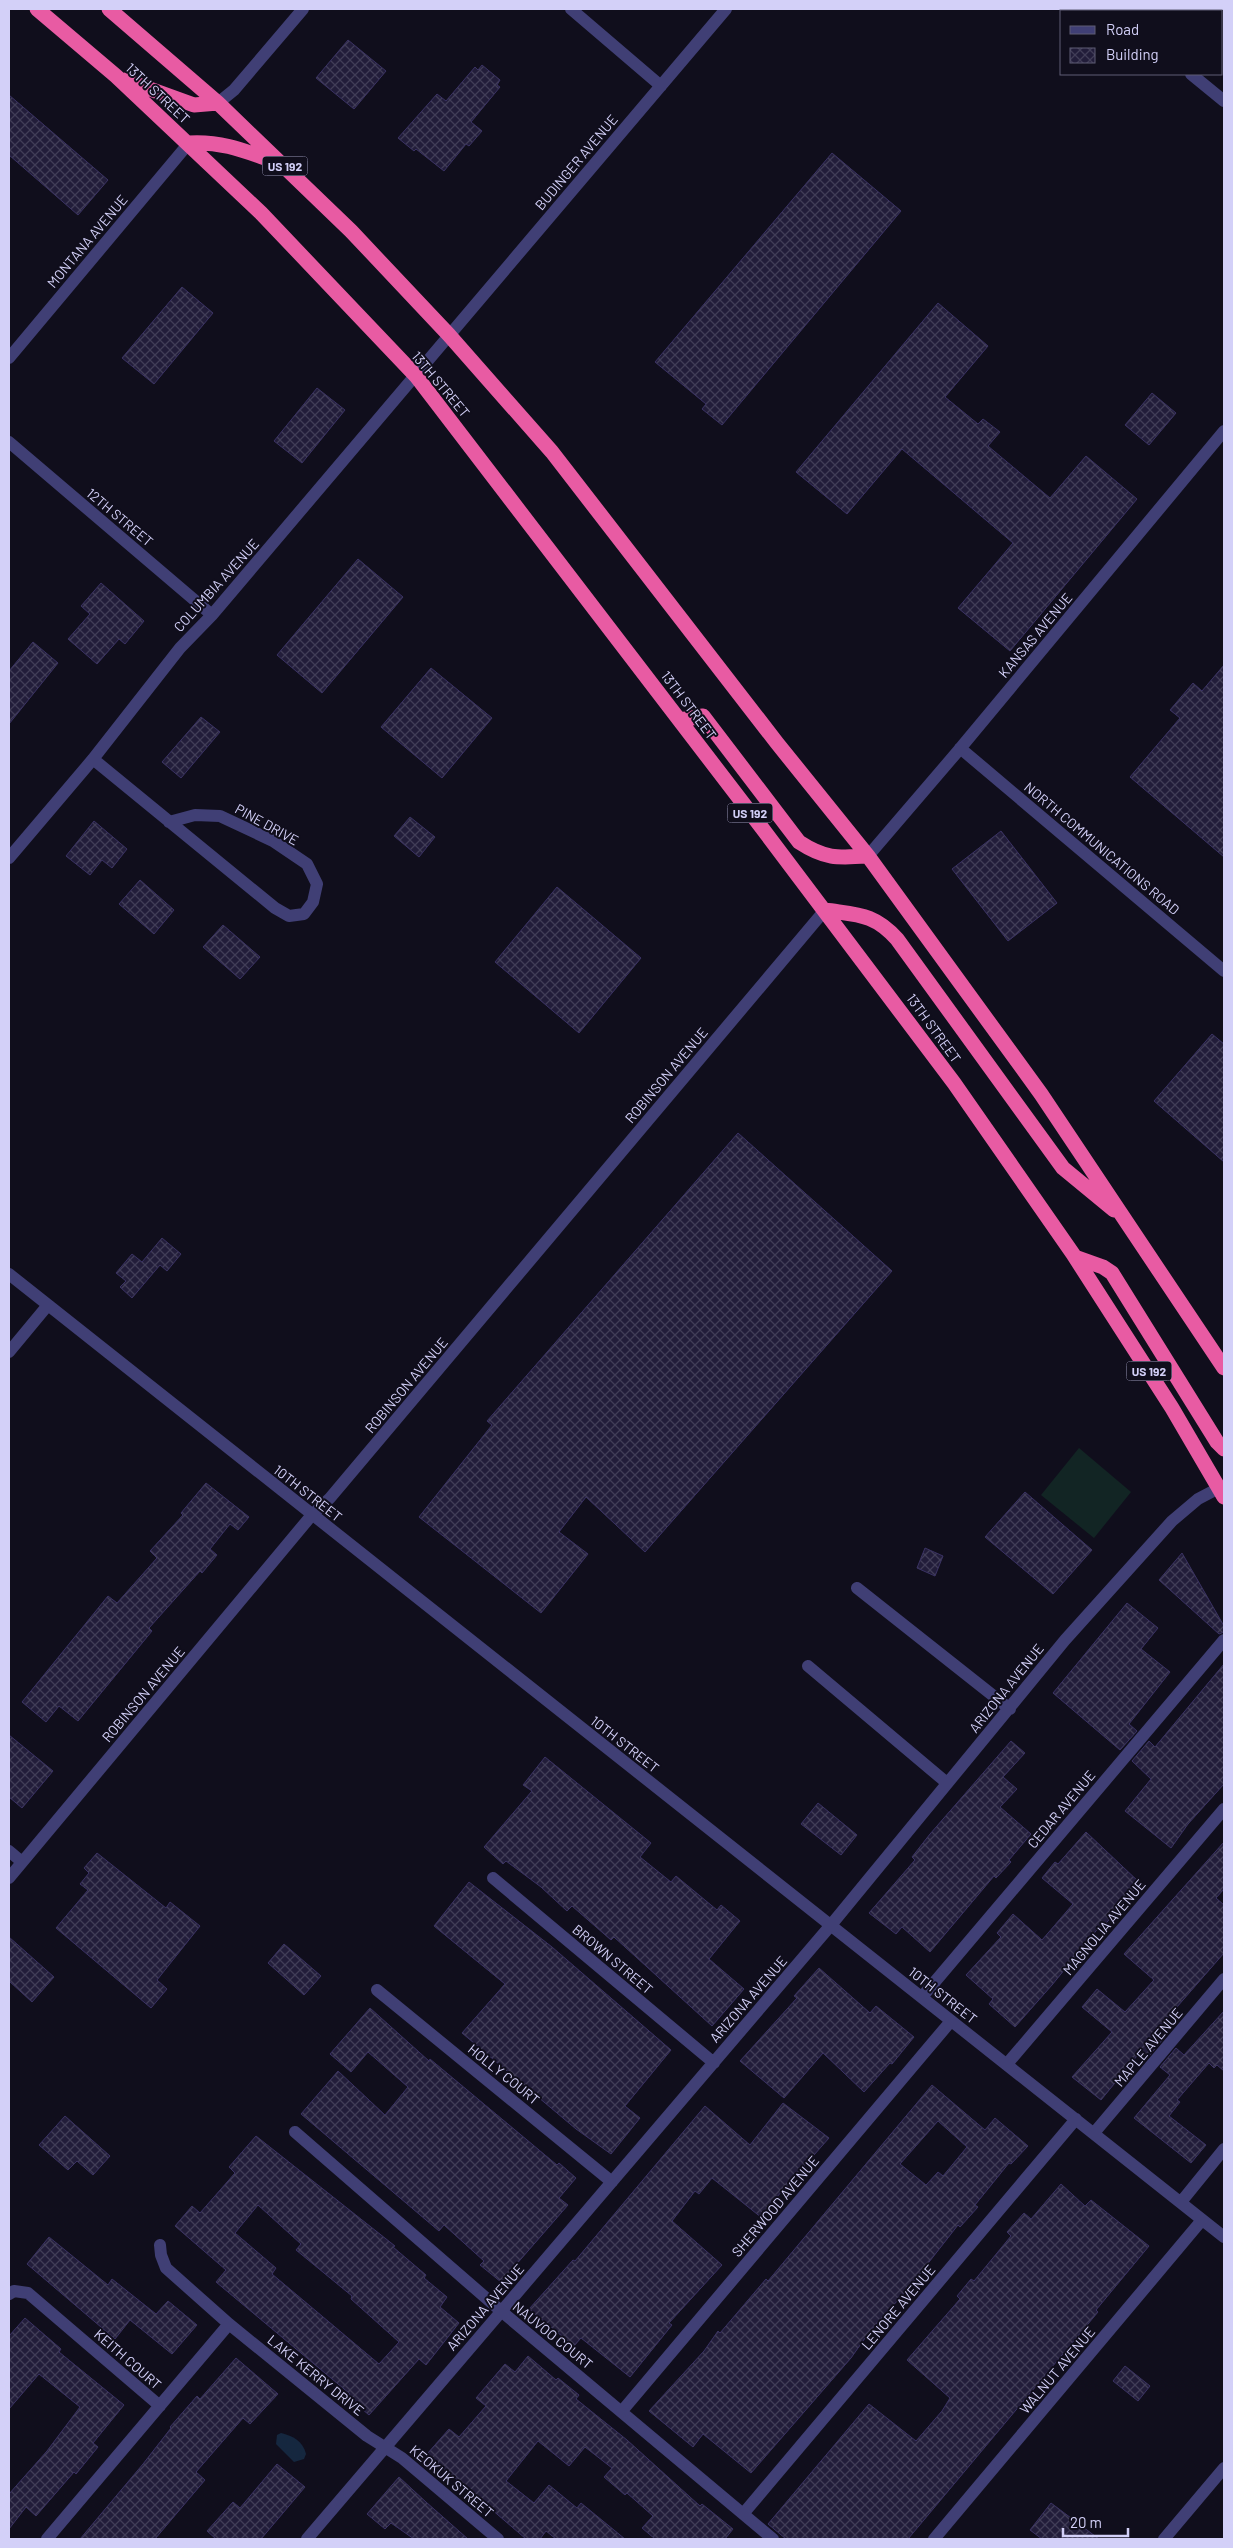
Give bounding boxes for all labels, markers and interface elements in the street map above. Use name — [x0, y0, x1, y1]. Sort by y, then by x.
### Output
legend — [1060, 10, 1223, 75]
text: Road — [1106, 20, 1139, 38]
text: Building — [1106, 45, 1159, 63]
street label: 13TH STREET — [122, 59, 194, 127]
street label: BUDINGER AVENUE — [531, 111, 621, 213]
road number: US 192 — [262, 157, 308, 176]
street label: MONTANA AVENUE — [43, 191, 131, 291]
street label: 13TH STREET — [408, 347, 474, 421]
street label: 12TH STREET — [83, 484, 157, 550]
street label: COLUMBIA AVENUE — [170, 535, 262, 635]
street label: KANSAS AVENUE — [995, 589, 1075, 681]
street label: 13TH STREET — [658, 667, 720, 743]
street label: NORTH COMMUNICATIONS ROAD — [1021, 778, 1183, 918]
street label: PINE DRIVE — [232, 800, 302, 848]
road number: US 192 — [728, 804, 772, 822]
street label: 13TH STREET — [903, 990, 965, 1066]
street label: ROBINSON AVENUE — [621, 1024, 711, 1126]
street label: ROBINSON AVENUE — [361, 1334, 451, 1436]
road number: US 192 — [1126, 1362, 1172, 1380]
street label: 10TH STREET — [270, 1461, 346, 1525]
street label: ARIZONA AVENUE — [965, 1640, 1047, 1736]
street label: ROBINSON AVENUE — [98, 1643, 188, 1745]
street label: 10TH STREET — [587, 1712, 663, 1776]
street label: CEDAR AVENUE — [1023, 1767, 1099, 1851]
street label: MAGNOLIA AVENUE — [1059, 1876, 1149, 1978]
street label: BROWN STREET — [569, 1920, 657, 1998]
street label: ARIZONA AVENUE — [706, 1952, 790, 2046]
street label: 10TH STREET — [905, 1963, 981, 2027]
street label: MAPLE AVENUE — [1110, 2004, 1186, 2090]
street label: HOLLY COURT — [465, 2040, 543, 2108]
street label: SHERWOOD AVENUE — [728, 2152, 822, 2260]
street label: ARIZONA AVENUE — [443, 2260, 527, 2354]
street label: LENORE AVENUE — [857, 2261, 939, 2353]
street label: NAUVOO COURT — [510, 2298, 596, 2372]
street label: WALNUT AVENUE — [1016, 2323, 1098, 2417]
street label: KEITH COURT — [91, 2325, 165, 2393]
street label: LAKE KERRY DRIVE — [264, 2331, 368, 2419]
street label: KEOKUK STREET — [407, 2441, 497, 2521]
scale bar — [1063, 2506, 1128, 2538]
text: 20 m — [1070, 2513, 1102, 2531]

